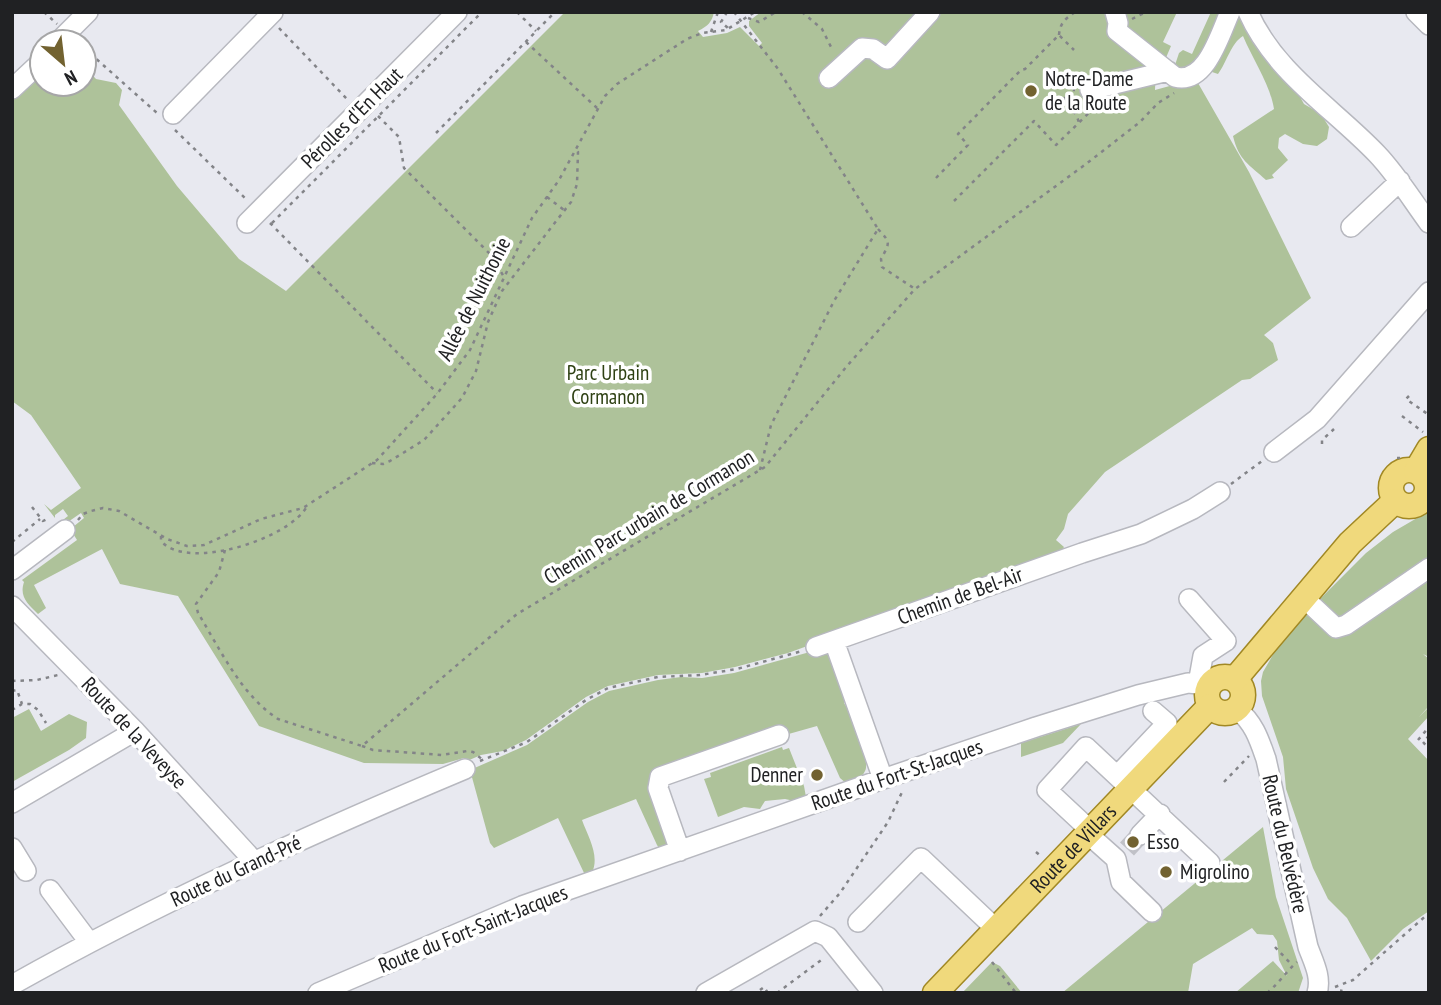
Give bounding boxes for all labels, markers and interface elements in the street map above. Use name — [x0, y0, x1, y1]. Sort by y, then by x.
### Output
north arrow — [28, 28, 98, 98]
street label: Pérolles d'En Haut — [295, 61, 408, 174]
text: N — [61, 65, 81, 91]
place label: Notre-Dame de la Route — [1045, 65, 1133, 116]
marker: Notre-Dame de la Route — [1023, 83, 1039, 99]
street label: Allée de Nuithonie — [431, 232, 516, 365]
park label: Parc Urbain Cormanon — [567, 359, 649, 410]
street label: Chemin Parc urbain de Cormanon — [539, 443, 759, 590]
street label: Chemin de Bel-Air — [894, 560, 1026, 631]
street label: Route de la Veveyse — [76, 671, 193, 794]
street label: Route du Fort-St-Jacques — [808, 733, 986, 816]
place label: Denner — [750, 761, 803, 788]
marker: Denner — [809, 767, 825, 783]
street label: Route du Belvédère — [1256, 772, 1315, 916]
street label: Route de Villars — [1024, 798, 1122, 899]
place label: Esso — [1147, 828, 1179, 855]
street label: Route du Grand-Pré — [166, 829, 305, 913]
marker: Esso — [1125, 834, 1141, 850]
place label: Migrolino — [1180, 858, 1250, 885]
marker: Migrolino — [1158, 864, 1174, 880]
street label: Route du Fort-Saint-Jacques — [374, 878, 571, 979]

